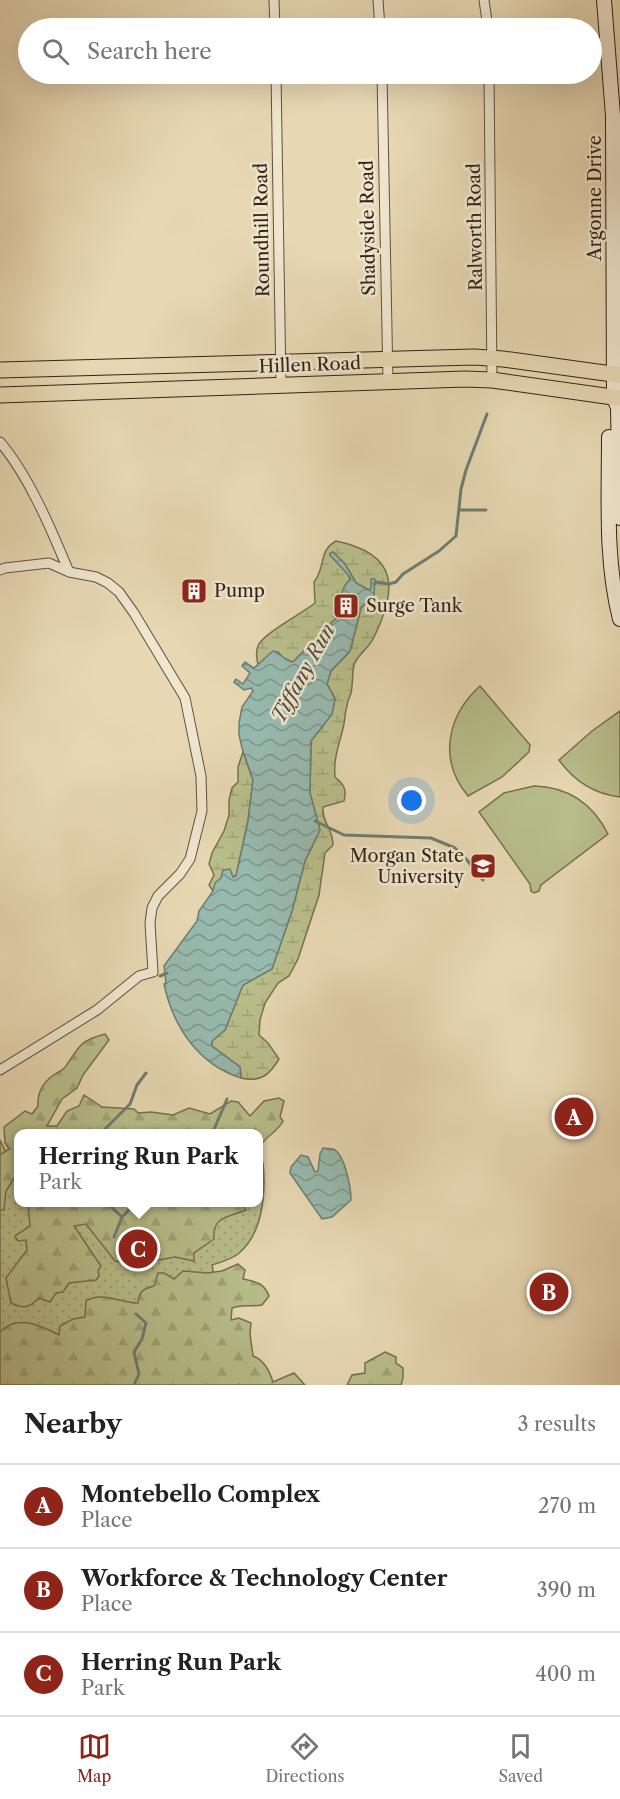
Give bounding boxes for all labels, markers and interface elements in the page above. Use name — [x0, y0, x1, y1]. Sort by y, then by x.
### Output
search box — [18, 18, 602, 84]
icon: search — [39, 35, 72, 68]
text: Search here — [87, 38, 212, 65]
street label: Argonne Drive — [584, 135, 606, 262]
street label: Shadyside Road — [356, 160, 380, 296]
street label: Roundhill Road — [250, 163, 274, 297]
street label: Ralworth Road — [463, 163, 487, 291]
street label: Hillen Road — [259, 352, 362, 378]
building icon: Pump — [179, 576, 209, 606]
place label: Pump — [214, 580, 265, 602]
building icon: Surge Tank — [331, 591, 361, 621]
place label: Surge Tank — [366, 595, 464, 617]
water label: Tiffany Run — [266, 619, 340, 727]
your location — [397, 786, 426, 815]
place label: Morgan State University — [350, 845, 465, 888]
school or university icon: Morgan State University — [468, 851, 498, 881]
pin: A — [554, 1094, 594, 1140]
popup — [14, 1129, 263, 1207]
text: Herring Run Park — [38, 1143, 239, 1170]
text: Park — [38, 1170, 82, 1194]
pin: C — [118, 1226, 158, 1272]
pin: B — [530, 1270, 568, 1314]
text: Nearby — [24, 1408, 122, 1440]
text: 3 results — [518, 1412, 596, 1436]
text: Montebello Complex — [81, 1481, 320, 1508]
text: A — [36, 1494, 51, 1518]
text: 270 m — [538, 1494, 596, 1518]
text: Place — [81, 1508, 132, 1532]
text: Workforce & Technology Center — [81, 1565, 447, 1592]
text: B — [36, 1578, 51, 1602]
text: 390 m — [537, 1578, 596, 1602]
text: Place — [81, 1592, 132, 1616]
text: Herring Run Park — [81, 1649, 281, 1676]
text: C — [35, 1662, 52, 1686]
text: 400 m — [535, 1662, 596, 1686]
text: Park — [81, 1676, 124, 1700]
tab: Map — [77, 1730, 111, 1786]
tab: Directions — [265, 1730, 344, 1786]
tab: Saved — [499, 1730, 543, 1786]

